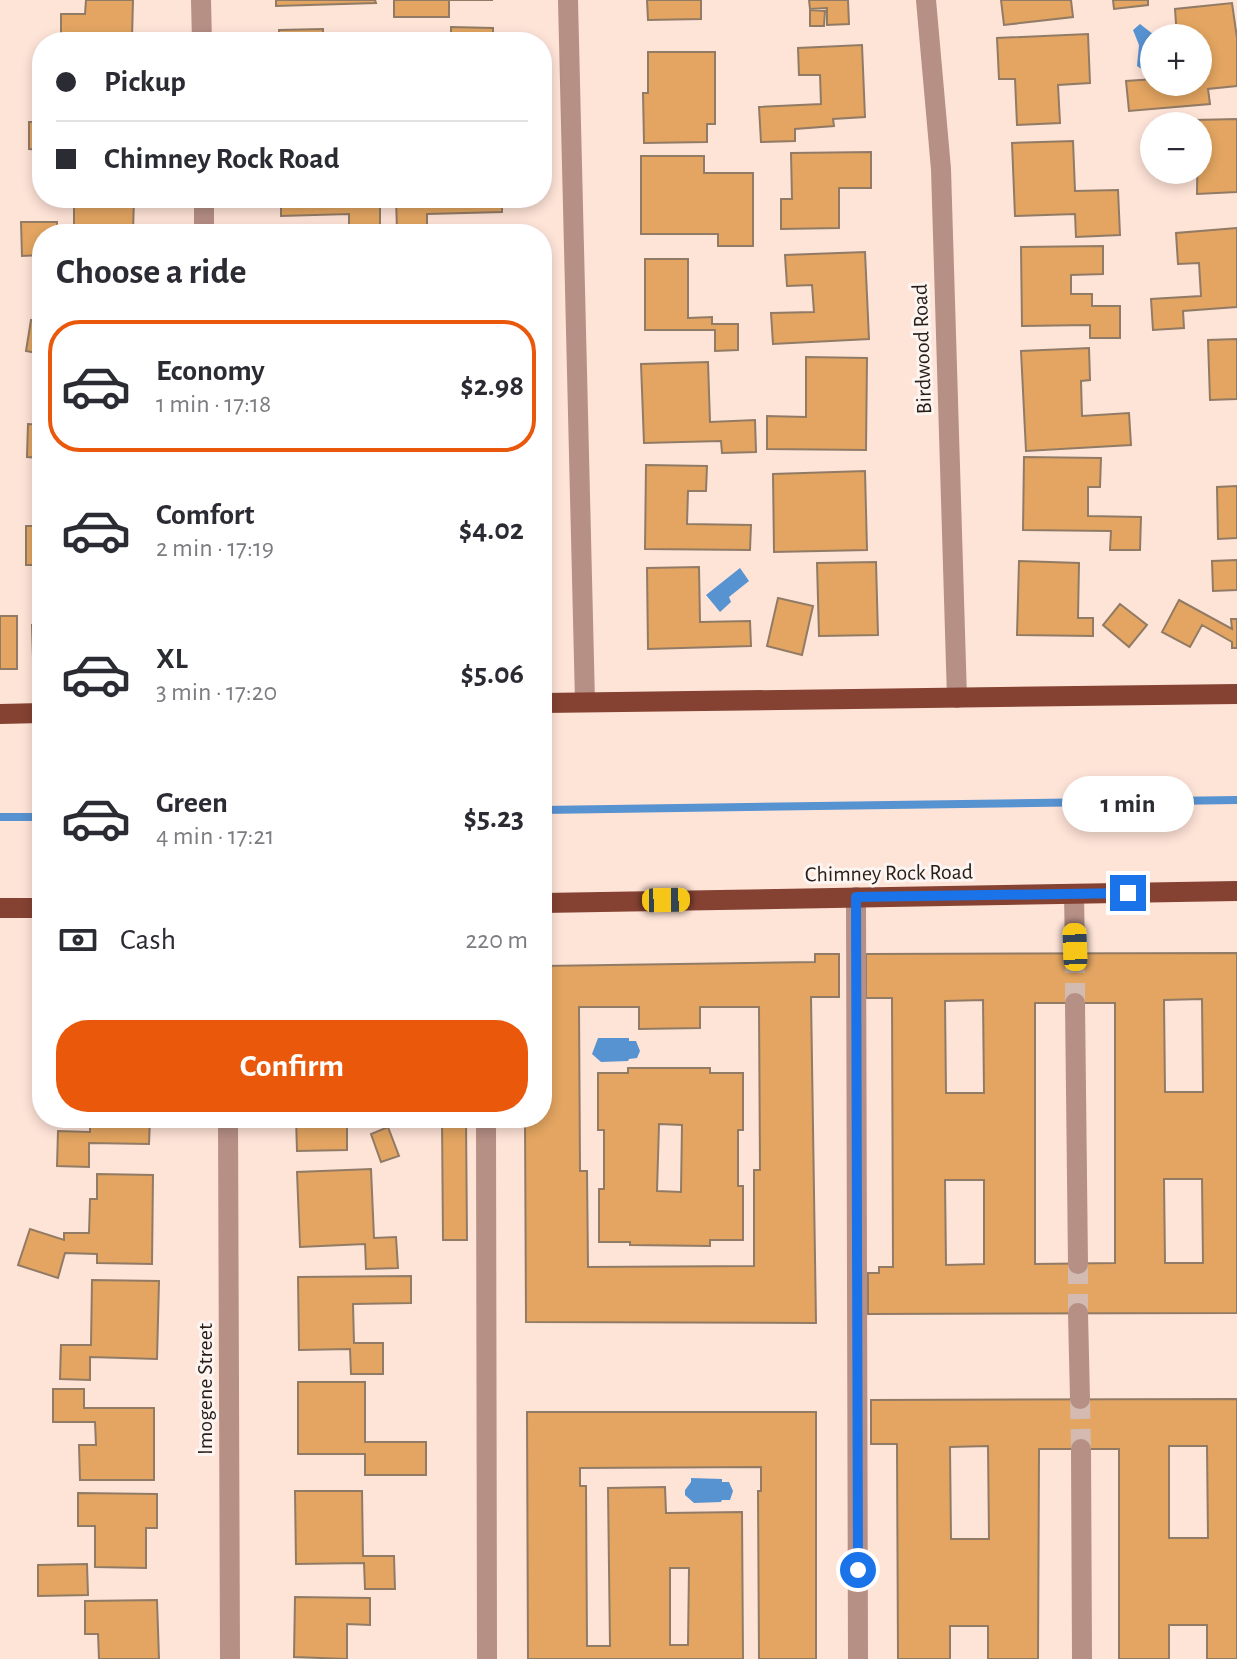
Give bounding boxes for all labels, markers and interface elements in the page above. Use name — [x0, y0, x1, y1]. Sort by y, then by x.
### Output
map controls — [1140, 24, 1212, 184]
button: + — [1140, 24, 1212, 96]
text: Pickup — [104, 67, 186, 97]
button: − — [1140, 112, 1212, 184]
text: Chimney Rock Road — [104, 144, 340, 174]
text: Choose a ride — [56, 254, 246, 290]
street label: Birdwood Road — [909, 283, 935, 415]
icon: car — [60, 350, 132, 422]
text: Economy — [156, 356, 265, 386]
text: $2.98 — [460, 371, 524, 401]
text: 1 min · 17:18 — [156, 391, 271, 417]
icon: car — [60, 494, 132, 566]
text: Comfort — [156, 500, 255, 530]
text: $4.02 — [459, 515, 524, 545]
text: 2 min · 17:19 — [156, 535, 274, 561]
icon: car — [60, 638, 132, 710]
text: XL — [156, 644, 188, 674]
text: $5.06 — [461, 659, 524, 689]
text: 3 min · 17:20 — [156, 679, 277, 705]
callout: 1 min — [1062, 777, 1194, 833]
icon: car — [60, 782, 132, 854]
text: Green — [156, 788, 228, 818]
text: 1 min — [1101, 791, 1155, 817]
text: $5.23 — [464, 803, 524, 833]
text: 4 min · 17:21 — [156, 823, 274, 849]
street label: Chimney Rock Road — [805, 861, 973, 885]
route end — [1110, 875, 1146, 911]
car — [642, 888, 690, 912]
icon: cash — [56, 918, 100, 962]
car — [1062, 923, 1088, 971]
text: Cash — [120, 925, 176, 955]
text: 220 m — [466, 927, 528, 953]
button: Confirm — [56, 1020, 528, 1112]
street label: Imogene Street — [194, 1323, 216, 1455]
route start — [840, 1552, 876, 1588]

